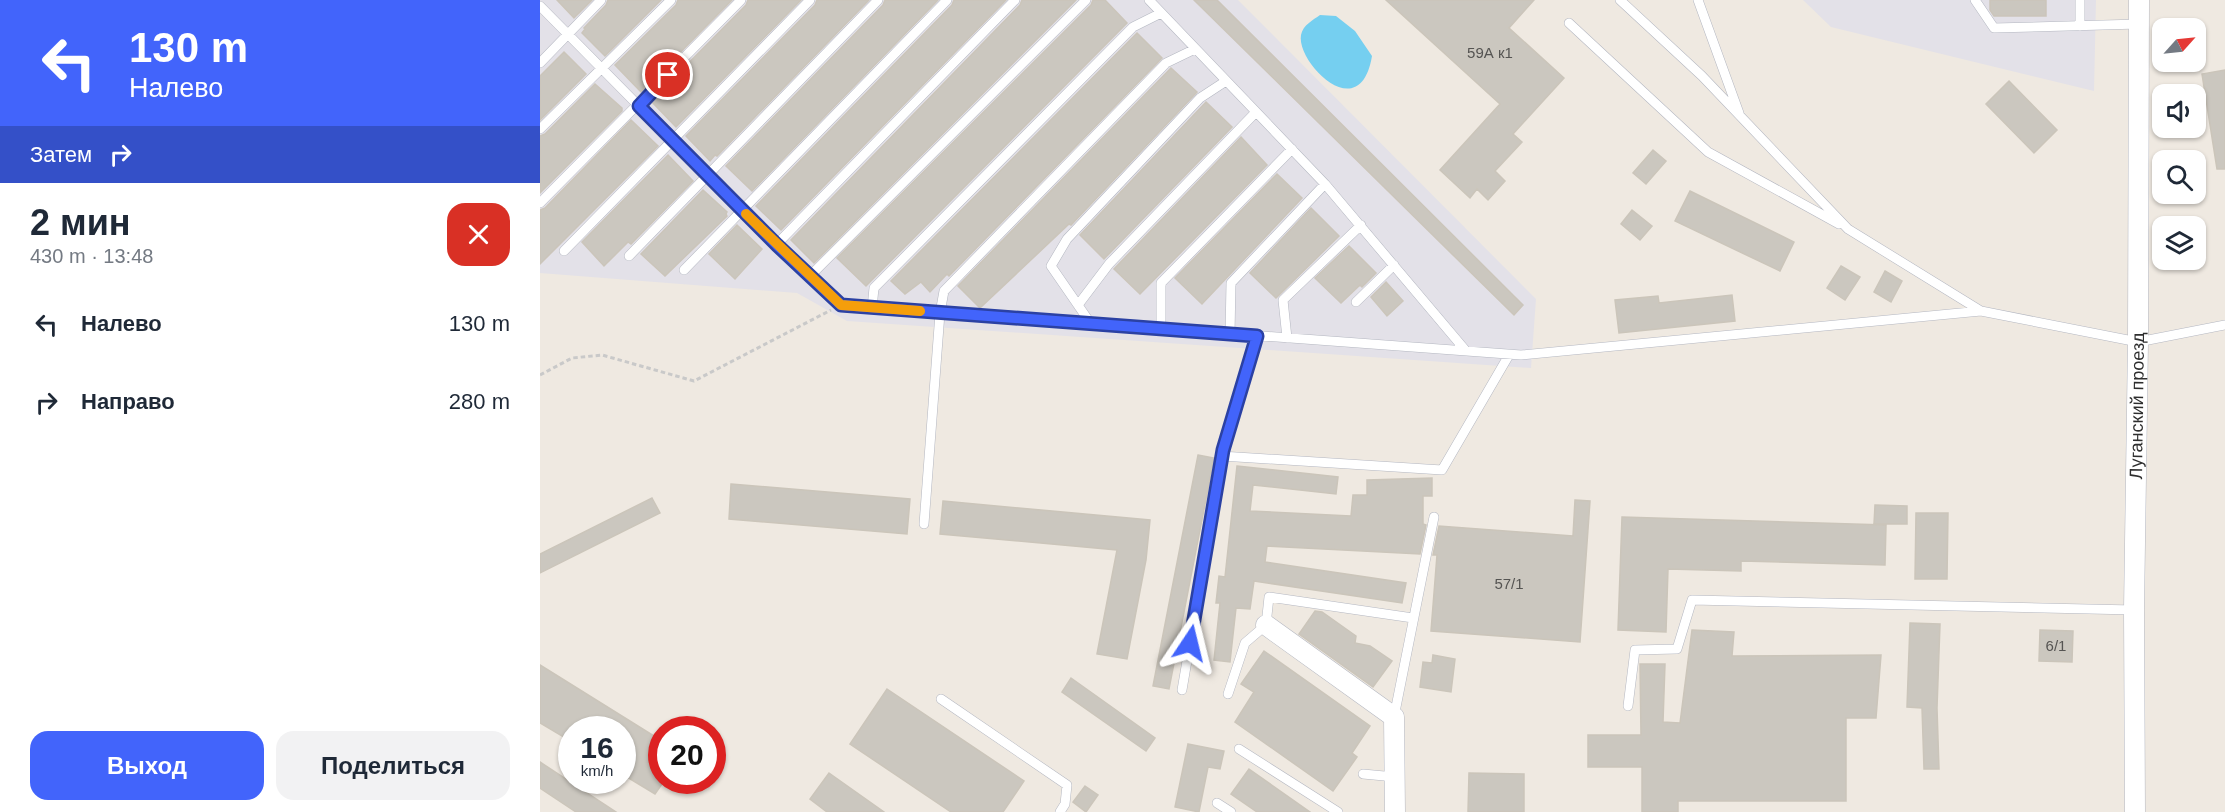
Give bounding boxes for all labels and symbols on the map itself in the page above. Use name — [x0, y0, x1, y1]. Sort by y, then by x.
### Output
north arrow — [2152, 18, 2206, 72]
house number: 59А к1 — [1467, 44, 1513, 61]
pin — [642, 49, 693, 100]
street label: Луганский проезд — [2126, 332, 2148, 480]
house number: 57/1 — [1494, 575, 1524, 592]
position arrow — [1158, 611, 1222, 675]
house number: 6/1 — [2046, 637, 2066, 654]
speed limit sign: 20 — [648, 716, 726, 794]

